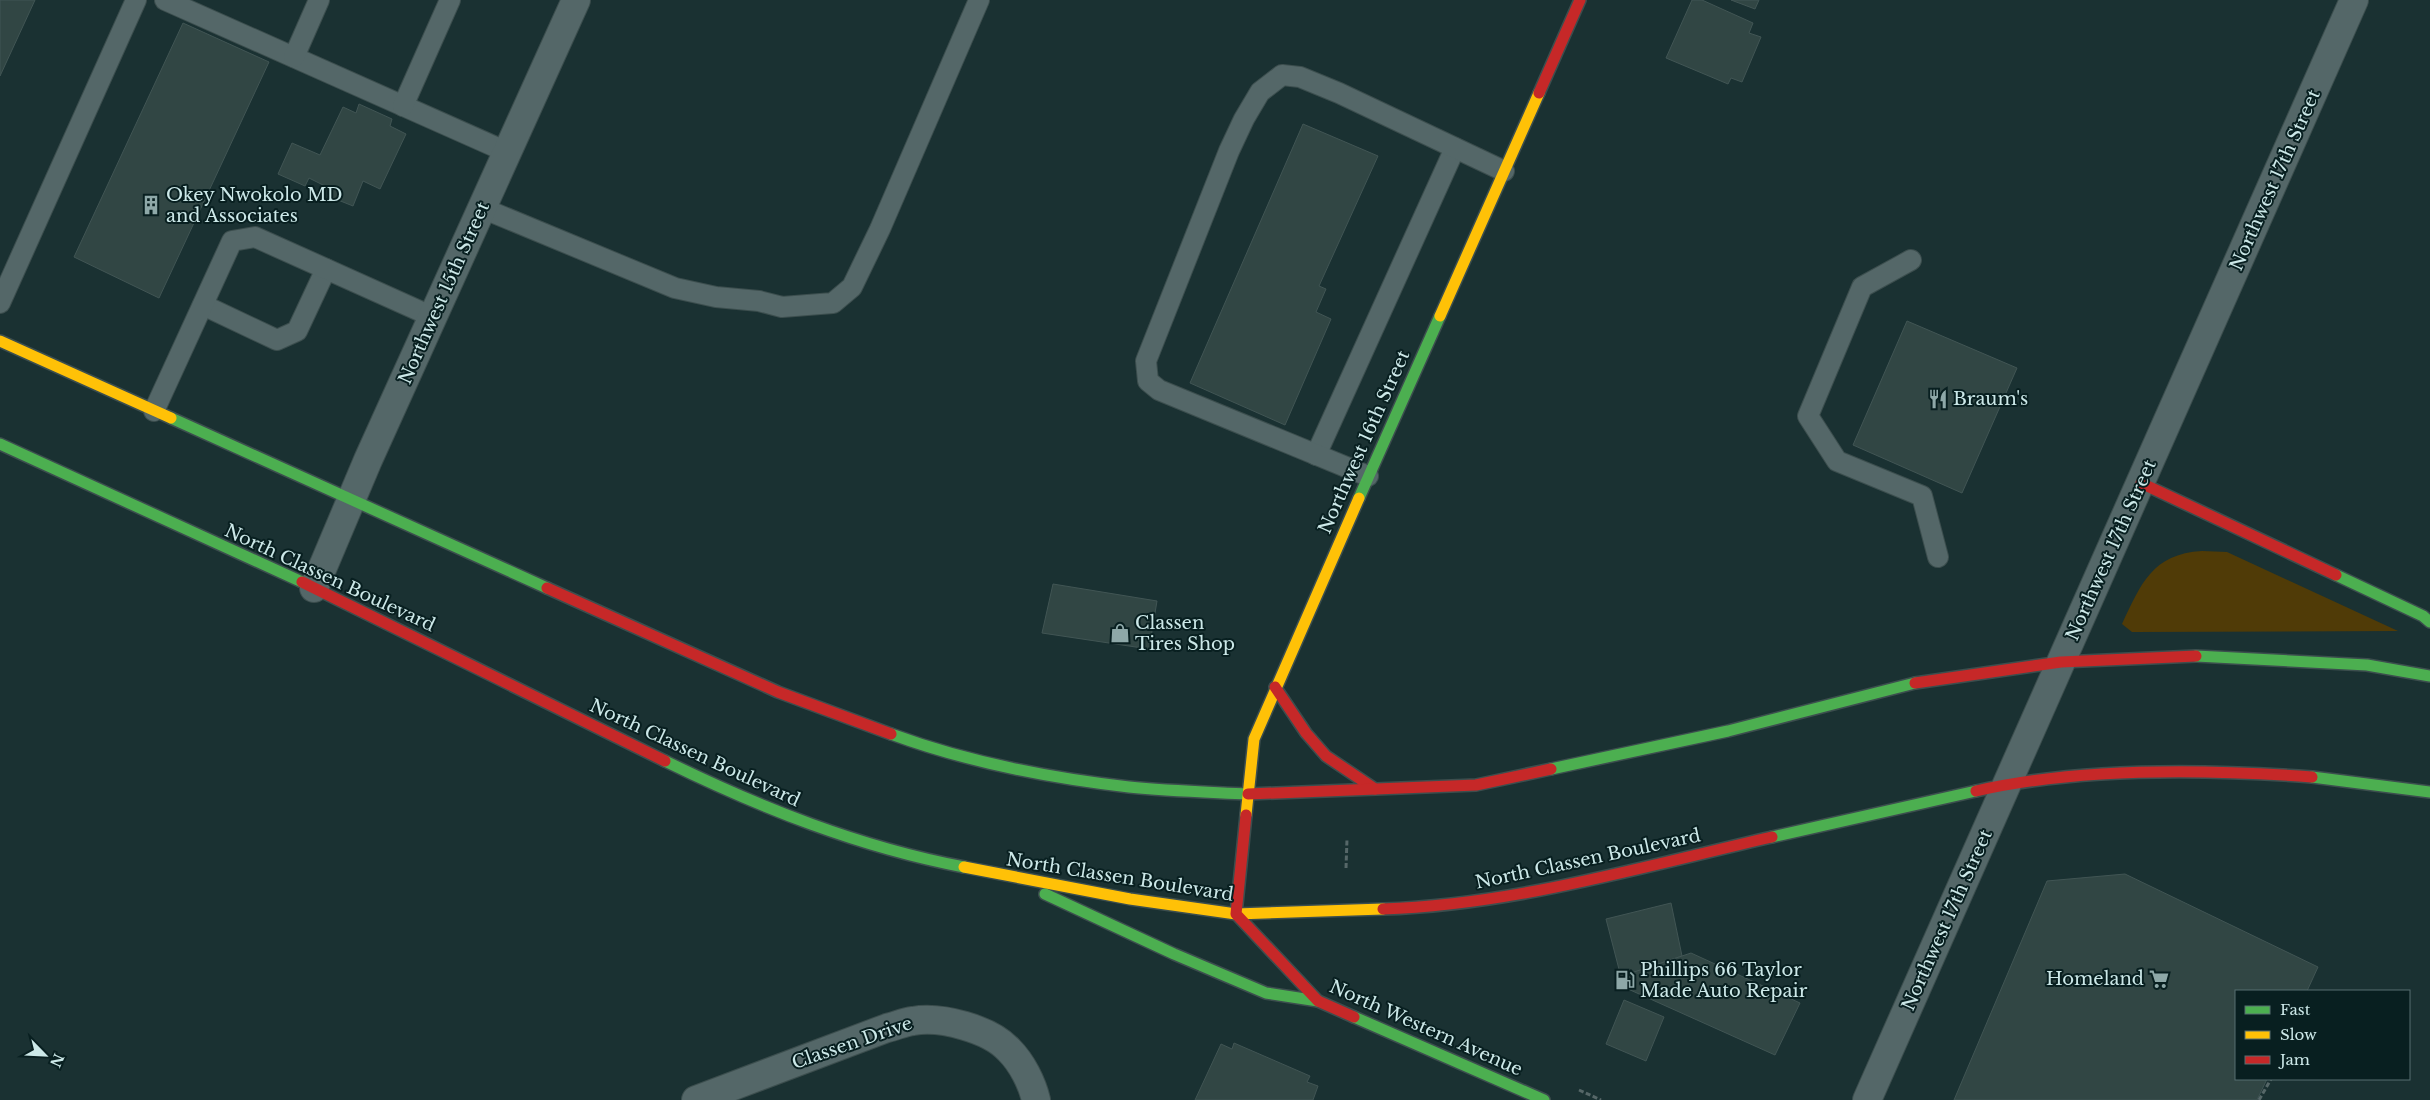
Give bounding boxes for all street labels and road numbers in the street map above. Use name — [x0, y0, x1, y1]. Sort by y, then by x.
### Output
street label: Northwest 17th Street — [2225, 86, 2325, 274]
street label: Northwest 15th Street — [394, 198, 494, 388]
street label: Northwest 16th Street — [1314, 347, 1414, 537]
street label: Northwest 17th Street — [2061, 456, 2161, 644]
street label: North Classen Boulevard — [221, 519, 439, 637]
street label: North Classen Boulevard — [586, 694, 804, 812]
street label: North Classen Boulevard — [1473, 824, 1703, 894]
street label: Northwest 17th Street — [1897, 826, 1997, 1014]
street label: North Classen Boulevard — [1005, 848, 1235, 906]
street label: North Western Avenue — [1326, 975, 1526, 1081]
street label: Classen Drive — [789, 1012, 915, 1074]

